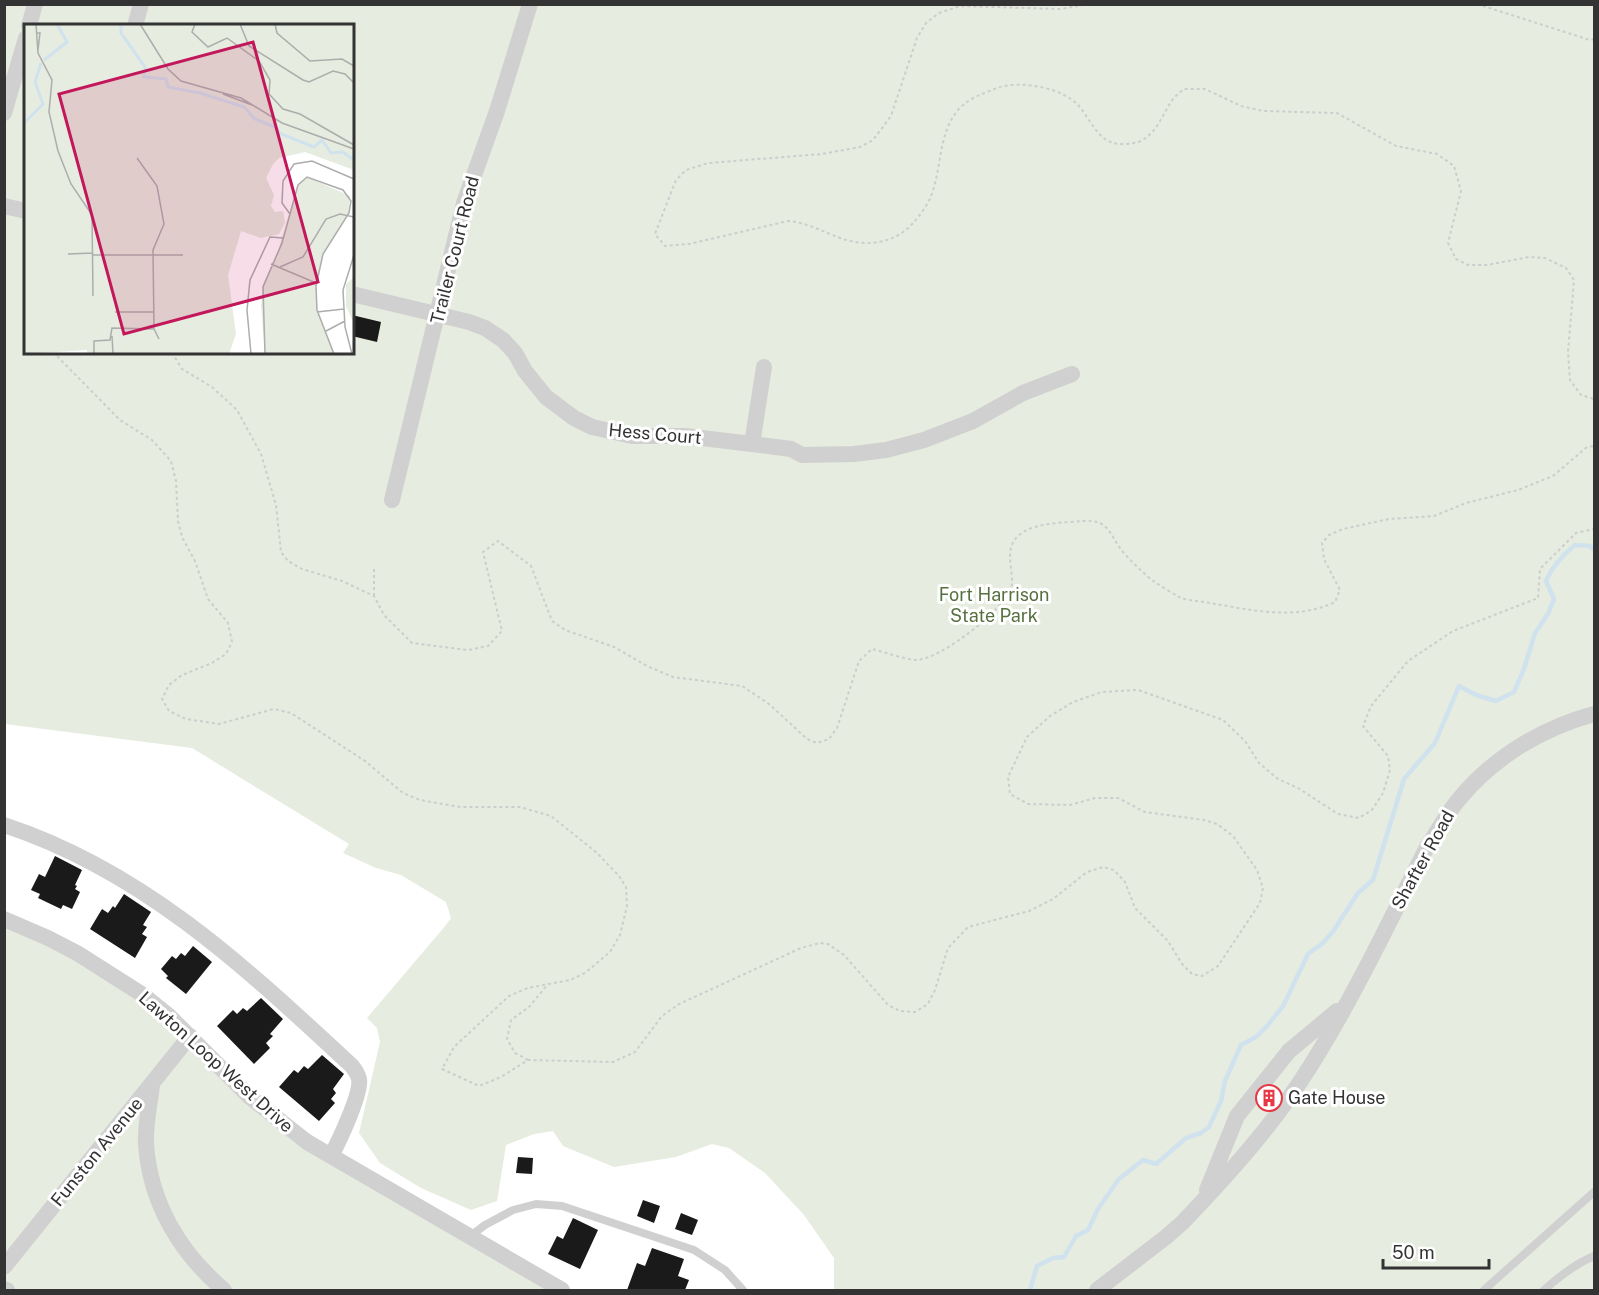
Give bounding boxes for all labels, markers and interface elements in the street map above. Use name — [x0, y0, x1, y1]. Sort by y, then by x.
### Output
inset map — [24, 24, 354, 354]
street label: Trailer Court Road — [426, 174, 483, 326]
street label: Hess Court — [608, 419, 702, 448]
park label: Fort Harrison State Park — [939, 584, 1049, 626]
street label: Shafter Road — [1387, 807, 1458, 913]
street label: Lawton Loop West Drive — [135, 987, 298, 1136]
building icon: Gate House — [1254, 1083, 1284, 1113]
place label: Gate House — [1288, 1087, 1386, 1108]
street label: Funston Avenue — [46, 1093, 147, 1210]
scale bar — [1383, 1232, 1490, 1270]
text: 50 m — [1392, 1242, 1435, 1263]

